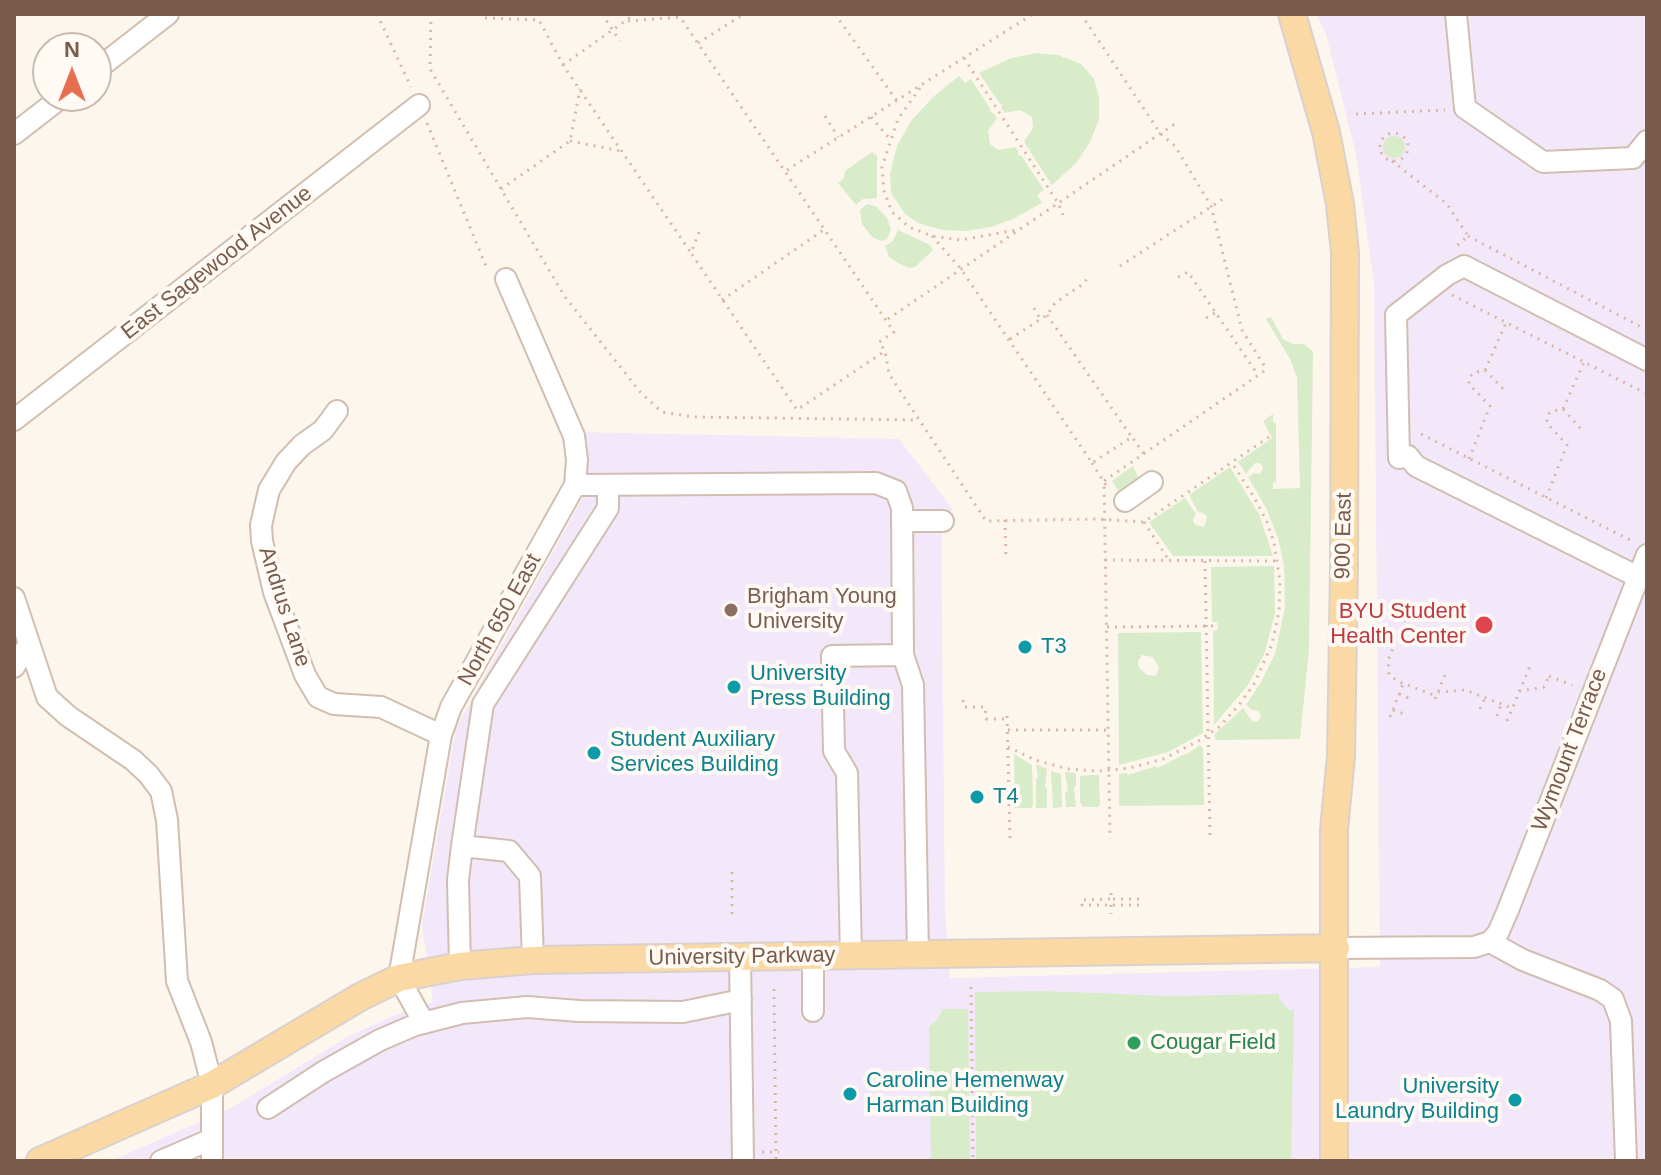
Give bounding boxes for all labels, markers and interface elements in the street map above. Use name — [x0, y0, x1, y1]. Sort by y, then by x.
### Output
north arrow — [32, 32, 112, 112]
text: N — [64, 37, 80, 62]
street label: East Sagewood Avenue — [117, 180, 317, 346]
street label: 900 East — [1330, 492, 1358, 580]
street label: Andrus Lane — [252, 544, 316, 670]
street label: North 650 East — [453, 549, 547, 691]
place label: Brigham Young University — [747, 584, 897, 636]
place label: BYU Student Health Center — [1330, 599, 1466, 650]
marker: Brigham Young University — [722, 601, 740, 619]
marker: BYU Student Health Center — [1473, 614, 1495, 636]
place label: T3 — [1041, 634, 1067, 660]
marker: T3 — [1016, 638, 1034, 656]
place label: University Press Building — [750, 661, 891, 712]
street label: Wymount Terrace — [1527, 665, 1613, 835]
marker: University Press Building — [725, 678, 743, 696]
place label: Student Auxiliary Services Building — [610, 727, 779, 778]
marker: Student Auxiliary Services Building — [585, 744, 603, 762]
place label: T4 — [993, 784, 1019, 810]
marker: T4 — [968, 788, 986, 806]
street label: University Parkway — [648, 942, 836, 972]
place label: Cougar Field — [1150, 1030, 1276, 1056]
marker: Cougar Field — [1125, 1034, 1143, 1052]
place label: Caroline Hemenway Harman Building — [866, 1068, 1064, 1120]
place label: University Laundry Building — [1335, 1074, 1499, 1126]
marker: Caroline Hemenway Harman Building — [841, 1085, 859, 1103]
marker: University Laundry Building — [1506, 1091, 1524, 1109]

